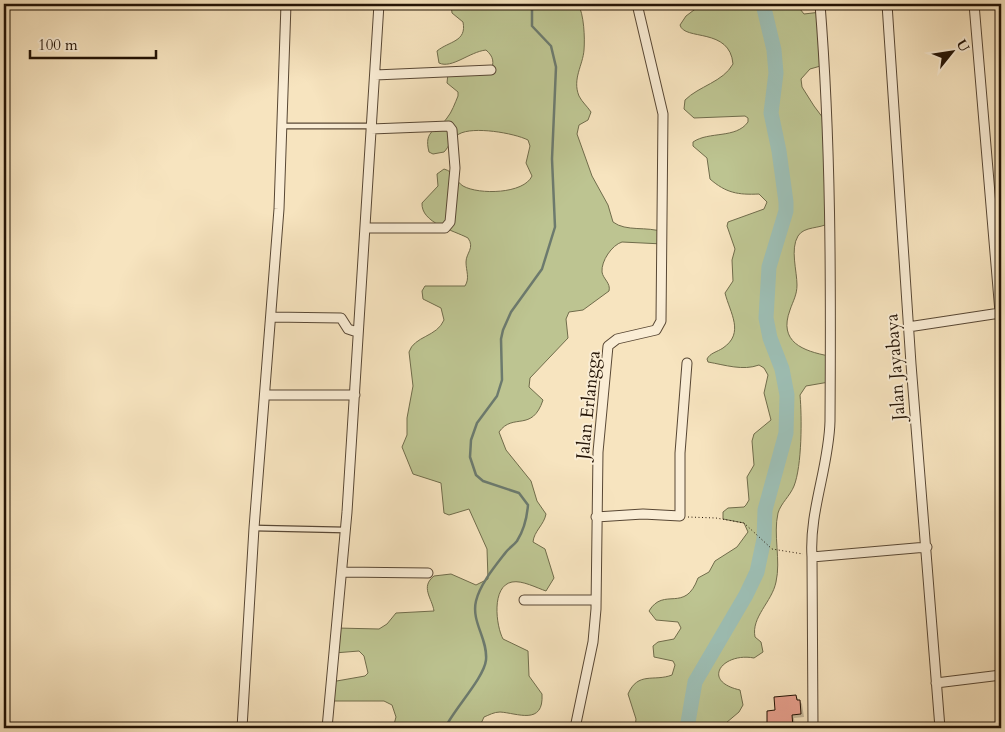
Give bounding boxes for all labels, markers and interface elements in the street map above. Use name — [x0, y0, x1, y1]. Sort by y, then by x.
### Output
scale bar — [30, 28, 156, 60]
north arrow — [928, 28, 978, 78]
text: 100 m — [38, 35, 78, 55]
text: U — [952, 36, 974, 56]
street label: Jalan Jayabaya — [879, 312, 912, 424]
street label: Jalan Erlangga — [570, 349, 607, 464]

